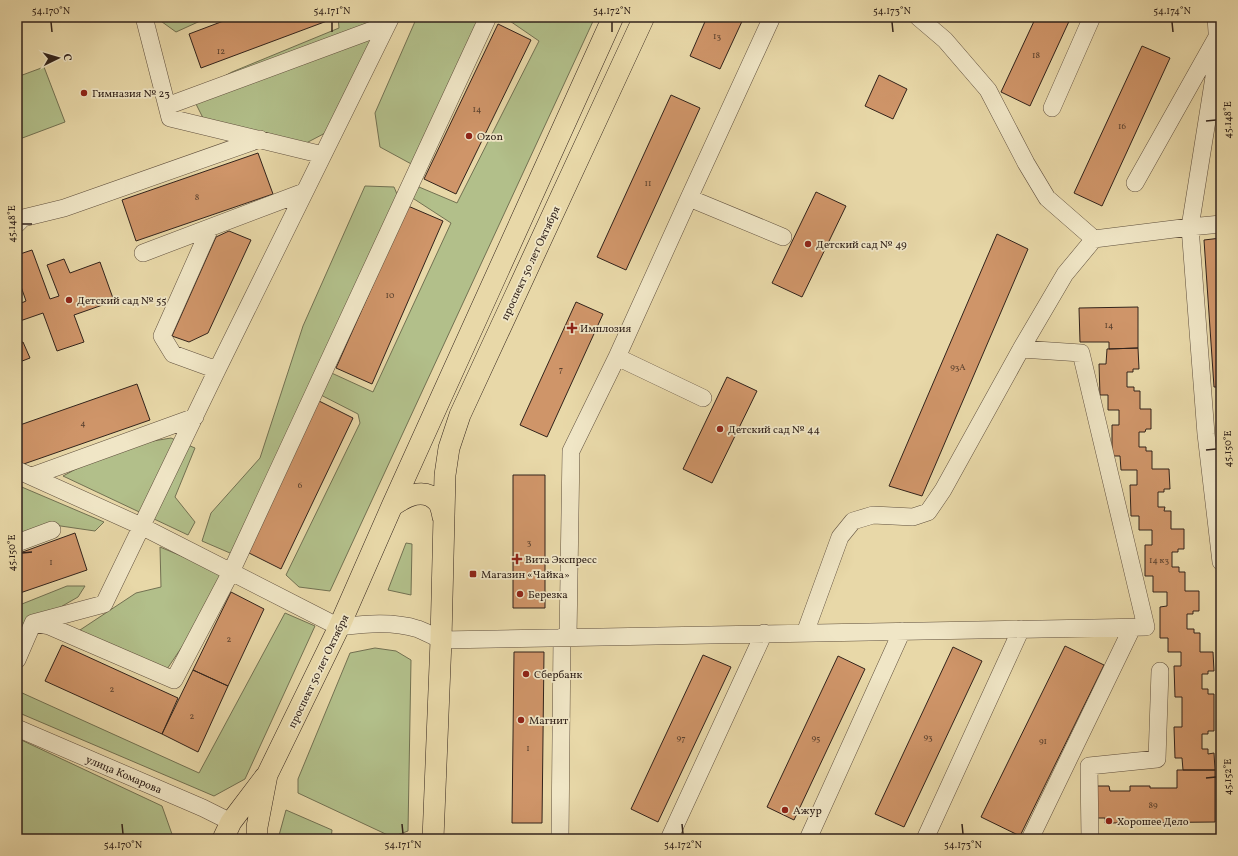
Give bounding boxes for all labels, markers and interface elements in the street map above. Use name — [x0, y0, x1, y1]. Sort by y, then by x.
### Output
text: 54.170°N — [32, 4, 71, 18]
text: 54.171°N — [314, 4, 351, 18]
text: 54.172°N — [593, 4, 632, 18]
text: 54.173°N — [873, 4, 912, 18]
text: 54.174°N — [1153, 4, 1191, 18]
house number: 13 — [713, 30, 721, 43]
north arrow — [38, 38, 78, 78]
house number: 12 — [217, 45, 225, 58]
house number: 18 — [1032, 49, 1040, 62]
text: С — [59, 53, 74, 61]
place label: Гимназия № 23 — [92, 87, 170, 102]
marker: Гимназия № 23 — [79, 88, 89, 98]
text: 45.148°E — [1221, 101, 1235, 139]
house number: 14 — [473, 103, 481, 116]
house number: 16 — [1118, 120, 1126, 133]
place label: Ozon — [477, 130, 503, 145]
marker: Ozon — [464, 131, 474, 141]
house number: 11 — [645, 177, 651, 190]
house number: 8 — [195, 191, 200, 204]
street label: проспект 50 лет Октября — [498, 204, 565, 323]
text: 45.148°E — [5, 205, 19, 243]
place label: Детский сад № 49 — [816, 238, 907, 253]
marker: Детский сад № 49 — [803, 239, 813, 249]
house number: 10 — [386, 289, 395, 302]
place label: Детский сад № 55 — [77, 294, 166, 309]
marker: Детский сад № 55 — [64, 295, 74, 305]
house number: 14 — [1105, 319, 1113, 332]
place label: Имплозия — [580, 322, 632, 337]
marker: Имплозия — [567, 323, 577, 333]
house number: 93А — [950, 361, 966, 374]
house number: 7 — [559, 363, 563, 376]
house number: 4 — [80, 417, 86, 430]
place label: Детский сад № 44 — [728, 423, 820, 438]
marker: Детский сад № 44 — [715, 424, 725, 434]
text: 45.150°E — [1221, 431, 1235, 467]
house number: 6 — [298, 479, 303, 492]
text: 45.150°E — [5, 535, 19, 571]
house number: 3 — [527, 536, 532, 549]
place label: Вита Экспресс — [525, 553, 597, 568]
marker: Вита Экспресс — [512, 554, 522, 564]
house number: 14 к3 — [1149, 554, 1169, 567]
house number: 1 — [49, 556, 53, 569]
place label: Магазин «Чайка» — [481, 568, 570, 583]
marker: Магазин «Чайка» — [468, 569, 478, 579]
place label: Березка — [528, 588, 568, 603]
marker: Березка — [515, 589, 525, 599]
street label: проспект 50 лет Октября — [285, 612, 353, 731]
house number: 2 — [227, 633, 232, 646]
place label: Сбербанк — [534, 668, 583, 683]
marker: Сбербанк — [521, 669, 531, 679]
house number: 2 — [110, 683, 115, 696]
house number: 2 — [190, 710, 195, 723]
place label: Магнит — [529, 714, 569, 729]
marker: Магнит — [516, 715, 526, 725]
house number: 93 — [923, 731, 933, 744]
house number: 97 — [676, 732, 686, 745]
house number: 95 — [812, 732, 820, 745]
house number: 91 — [1039, 735, 1047, 748]
house number: 1 — [526, 742, 530, 755]
street label: улица Комарова — [83, 753, 164, 798]
text: 45.152°E — [1221, 759, 1235, 795]
house number: 89 — [1148, 799, 1158, 812]
place label: Ажур — [793, 804, 822, 819]
marker: Ажур — [780, 805, 790, 815]
place label: Хорошее Дело — [1117, 815, 1189, 830]
marker: Хорошее Дело — [1104, 816, 1114, 826]
text: 54.170°N — [104, 838, 143, 852]
text: 54.171°N — [385, 838, 422, 852]
text: 54.172°N — [664, 838, 703, 852]
text: 54.173°N — [944, 838, 983, 852]

